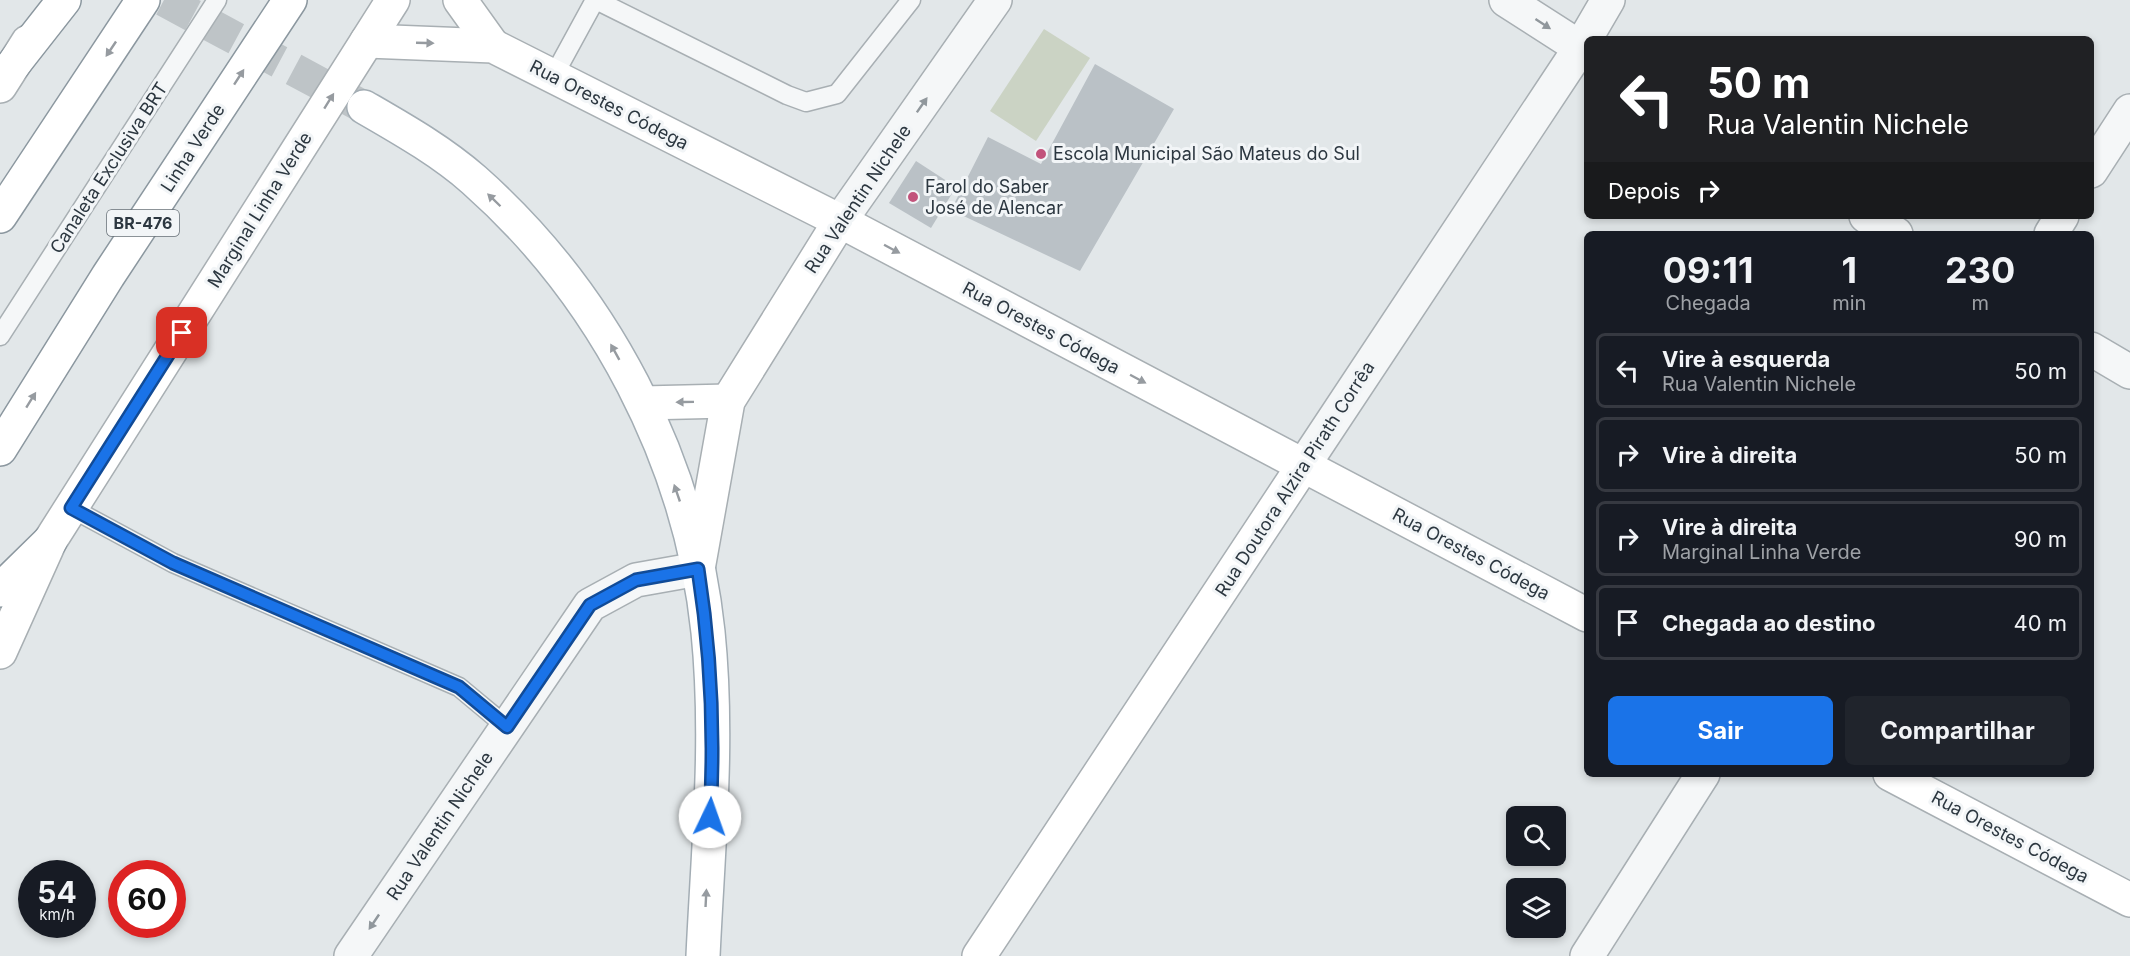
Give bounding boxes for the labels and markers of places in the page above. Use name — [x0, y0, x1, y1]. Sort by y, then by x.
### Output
place label: Escola Municipal São Mateus do Sul — [1053, 143, 1360, 164]
marker: Escola Municipal São Mateus do Sul — [1034, 147, 1048, 161]
place label: Farol do Saber José de Alencar — [925, 176, 1063, 218]
marker: Farol do Saber José de Alencar — [906, 190, 920, 204]
pin — [156, 307, 207, 358]

